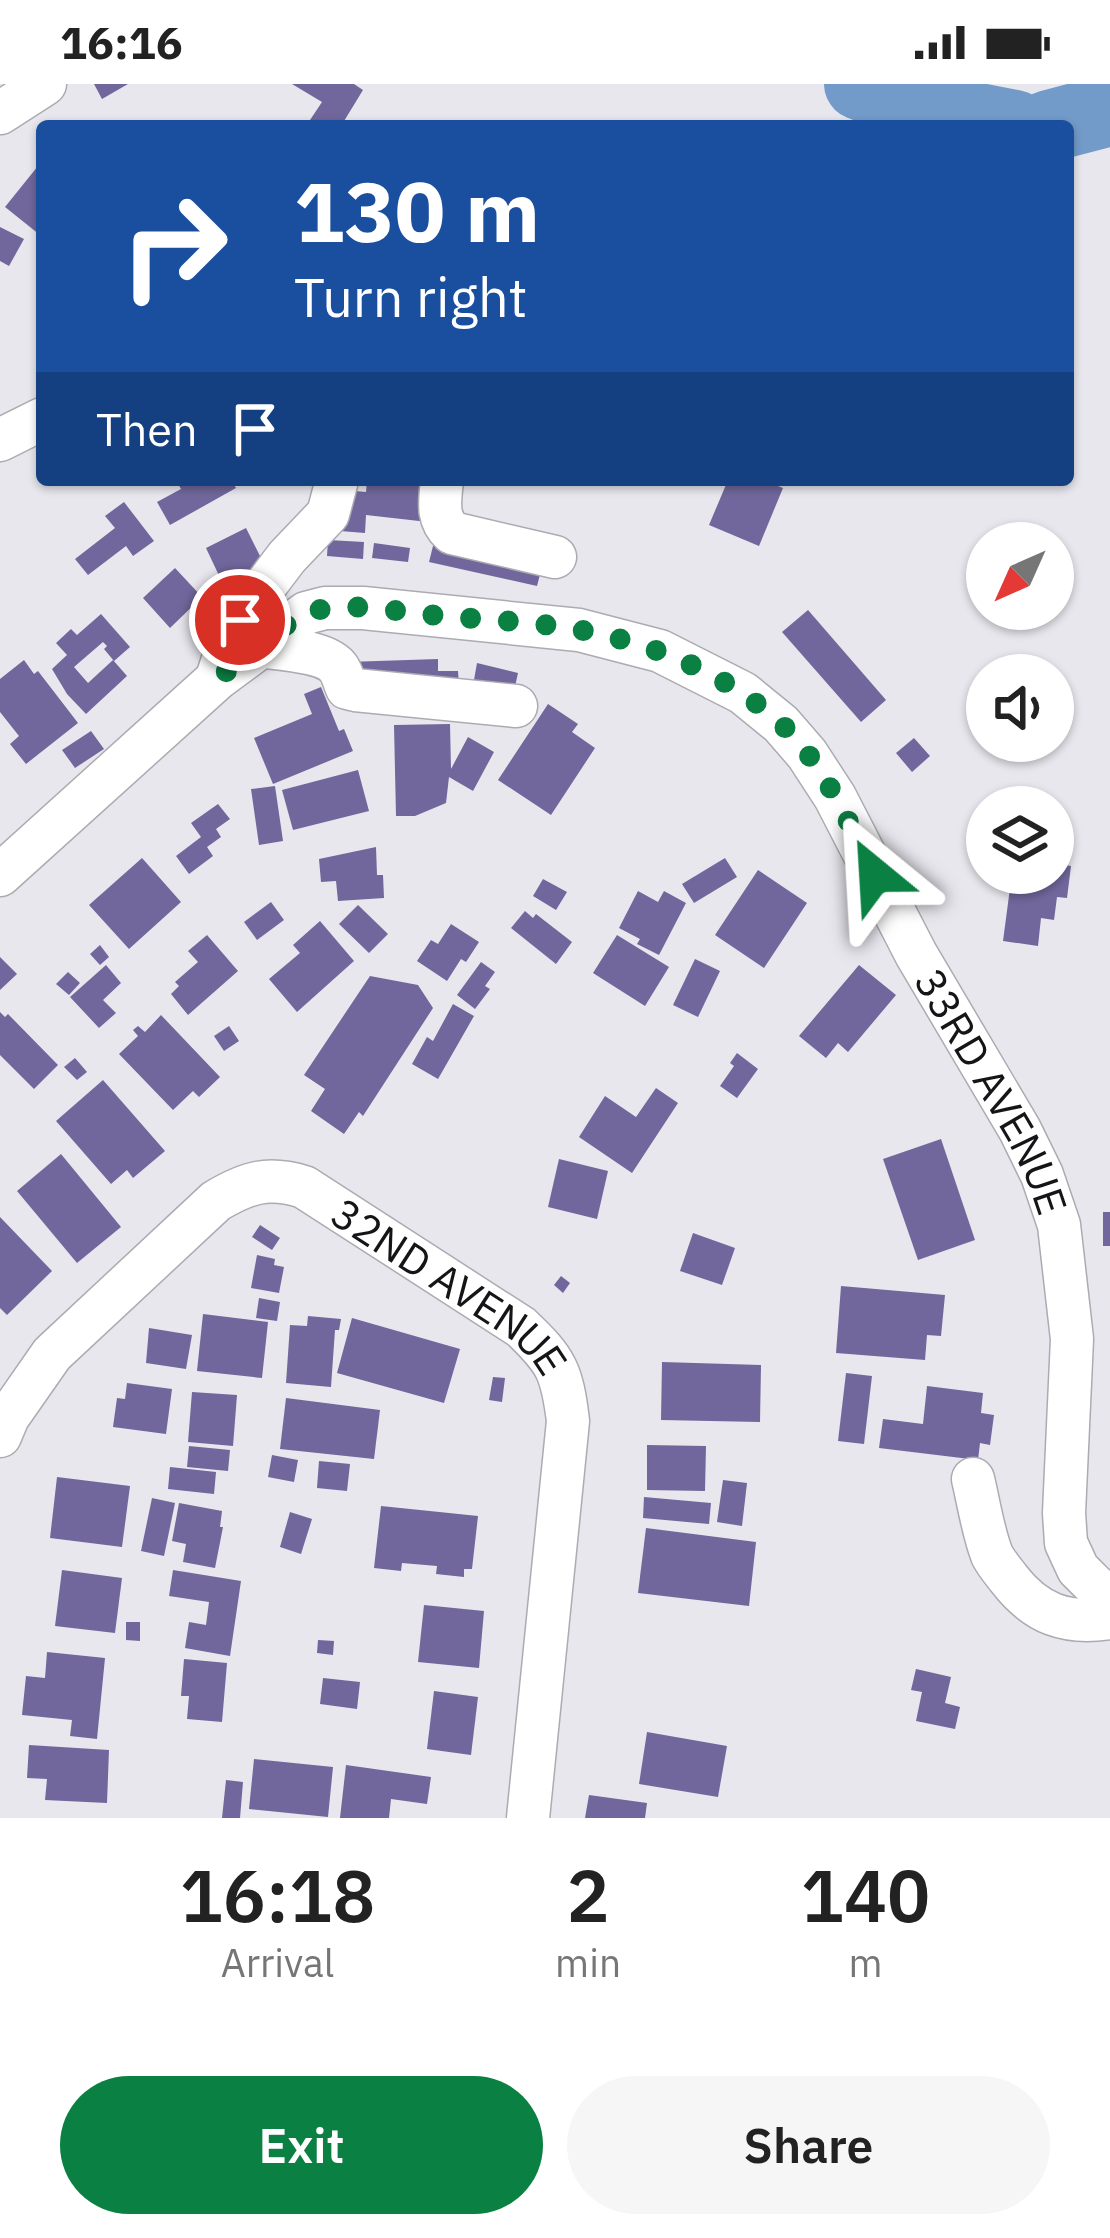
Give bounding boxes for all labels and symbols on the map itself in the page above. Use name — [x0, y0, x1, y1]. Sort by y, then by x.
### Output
north arrow — [966, 522, 1074, 630]
pin — [189, 569, 291, 671]
position arrow — [812, 812, 938, 938]
street label: 33RD AVENUE — [903, 958, 1081, 1222]
street label: 32ND AVENUE — [321, 1185, 580, 1385]

